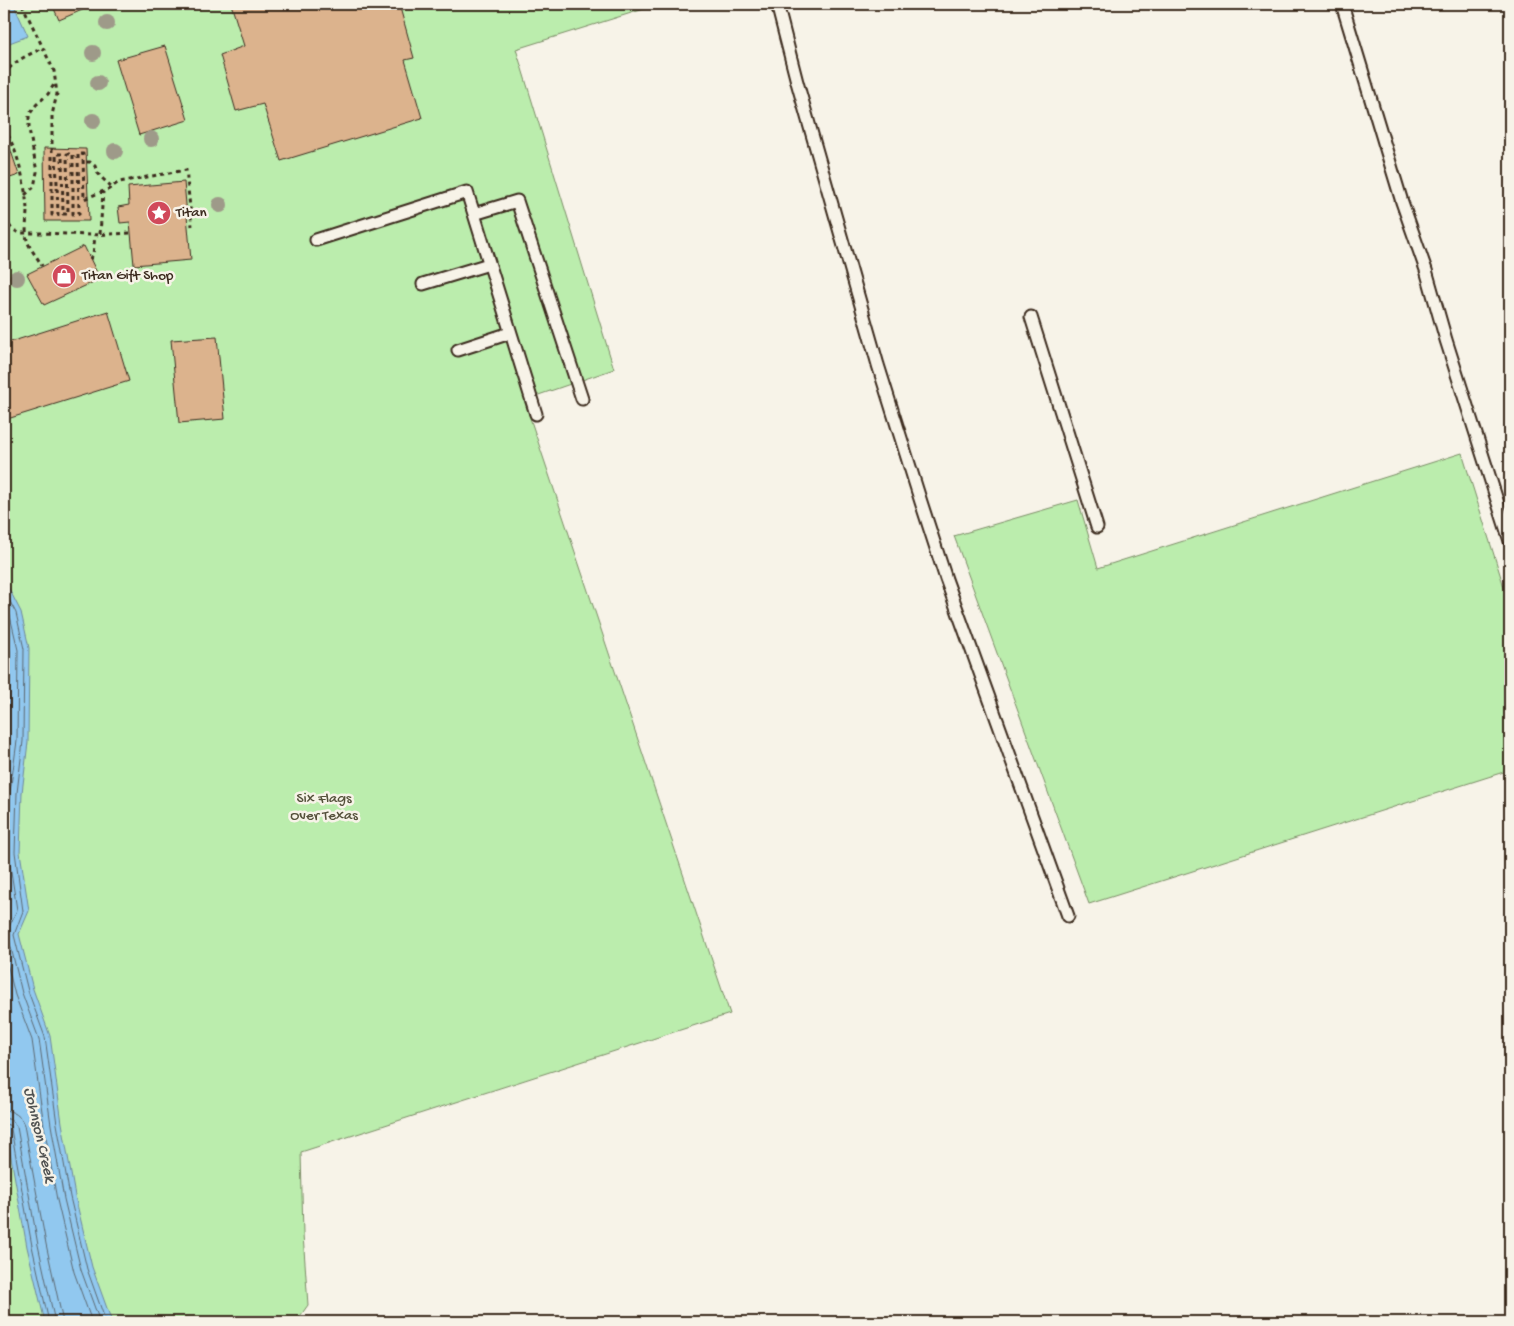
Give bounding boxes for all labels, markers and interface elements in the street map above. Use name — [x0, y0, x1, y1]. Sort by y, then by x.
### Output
place icon: Titan — [146, 200, 172, 226]
place label: Titan — [175, 204, 207, 222]
shop icon: Titan Gift Shop — [51, 263, 77, 289]
place label: Titan Gift Shop — [81, 267, 174, 285]
park label: Six Flags Over Texas — [290, 790, 358, 825]
water label: Johnson Creek — [18, 1086, 59, 1186]

